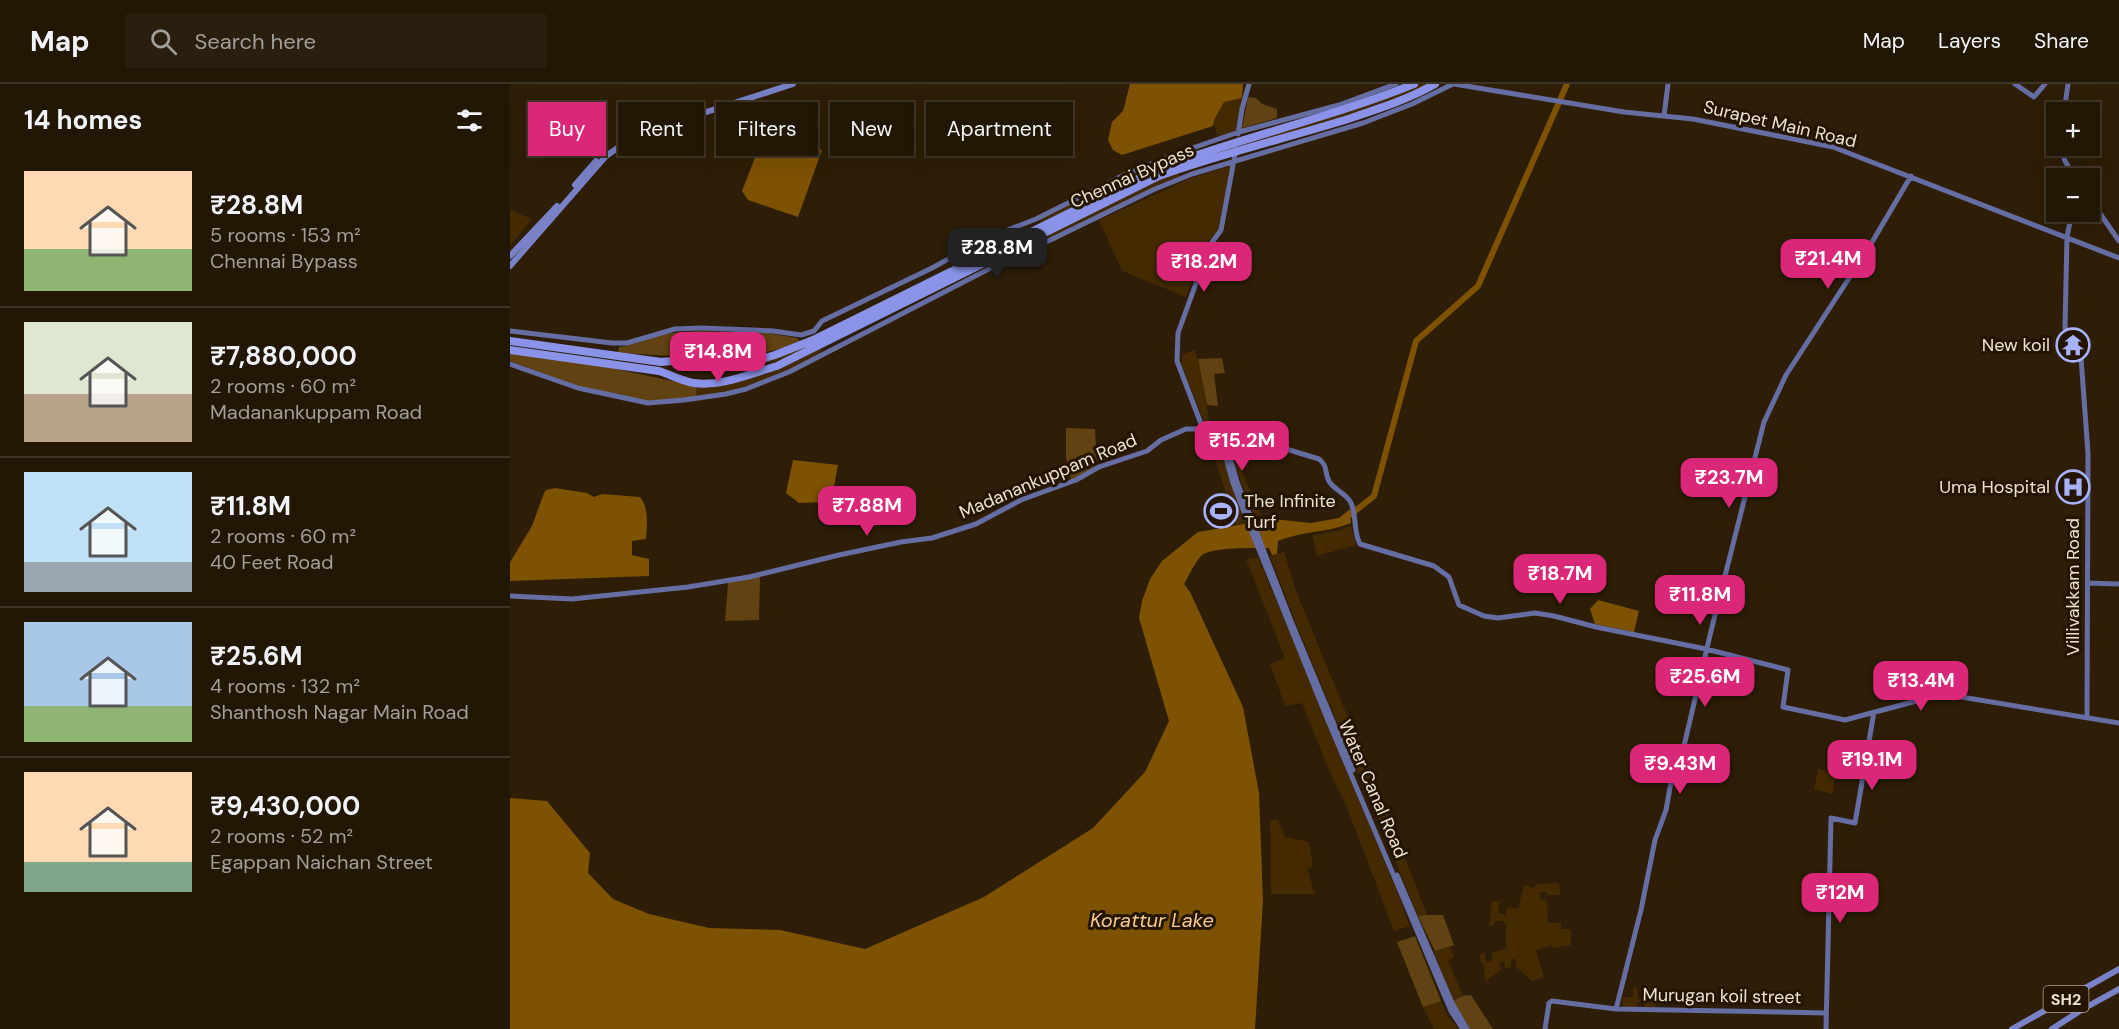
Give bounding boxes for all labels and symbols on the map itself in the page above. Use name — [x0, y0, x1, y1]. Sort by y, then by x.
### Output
street label: Surapet Main Road — [1701, 95, 1859, 153]
street label: Chennai Bypass — [1066, 138, 1198, 214]
pin: ₹28.8M — [948, 228, 1046, 279]
pin: ₹21.4M — [1779, 239, 1877, 290]
pin: ₹18.2M — [1155, 242, 1253, 293]
temple icon: New koil — [2055, 327, 2091, 363]
pin: ₹14.8M — [669, 332, 767, 383]
place label: New koil — [1982, 333, 2050, 357]
pin: ₹15.2M — [1193, 421, 1291, 472]
street label: Madanankuppam Road — [955, 428, 1141, 524]
pin: ₹23.7M — [1680, 458, 1778, 509]
hospital icon: Uma Hospital — [2055, 469, 2091, 505]
place label: Uma Hospital — [1939, 475, 2050, 499]
pin: ₹7.88M — [818, 486, 916, 537]
place label: The Infinite Turf — [1244, 489, 1336, 534]
sports icon: The Infinite Turf — [1203, 493, 1239, 529]
street label: Villivakkam Road — [2061, 518, 2085, 656]
pin: ₹18.7M — [1511, 554, 1609, 605]
pin: ₹11.8M — [1651, 575, 1749, 626]
pin: ₹25.6M — [1656, 657, 1754, 708]
pin: ₹13.4M — [1872, 661, 1970, 712]
street label: Water Canal Road — [1333, 716, 1413, 862]
pin: ₹19.1M — [1823, 740, 1921, 791]
pin: ₹9.43M — [1631, 744, 1729, 795]
pin: ₹12M — [1804, 873, 1876, 924]
water label: Korattur Lake — [1090, 907, 1214, 933]
street label: Murugan koil street — [1642, 983, 1802, 1009]
road number: SH2 — [2044, 986, 2088, 1012]

